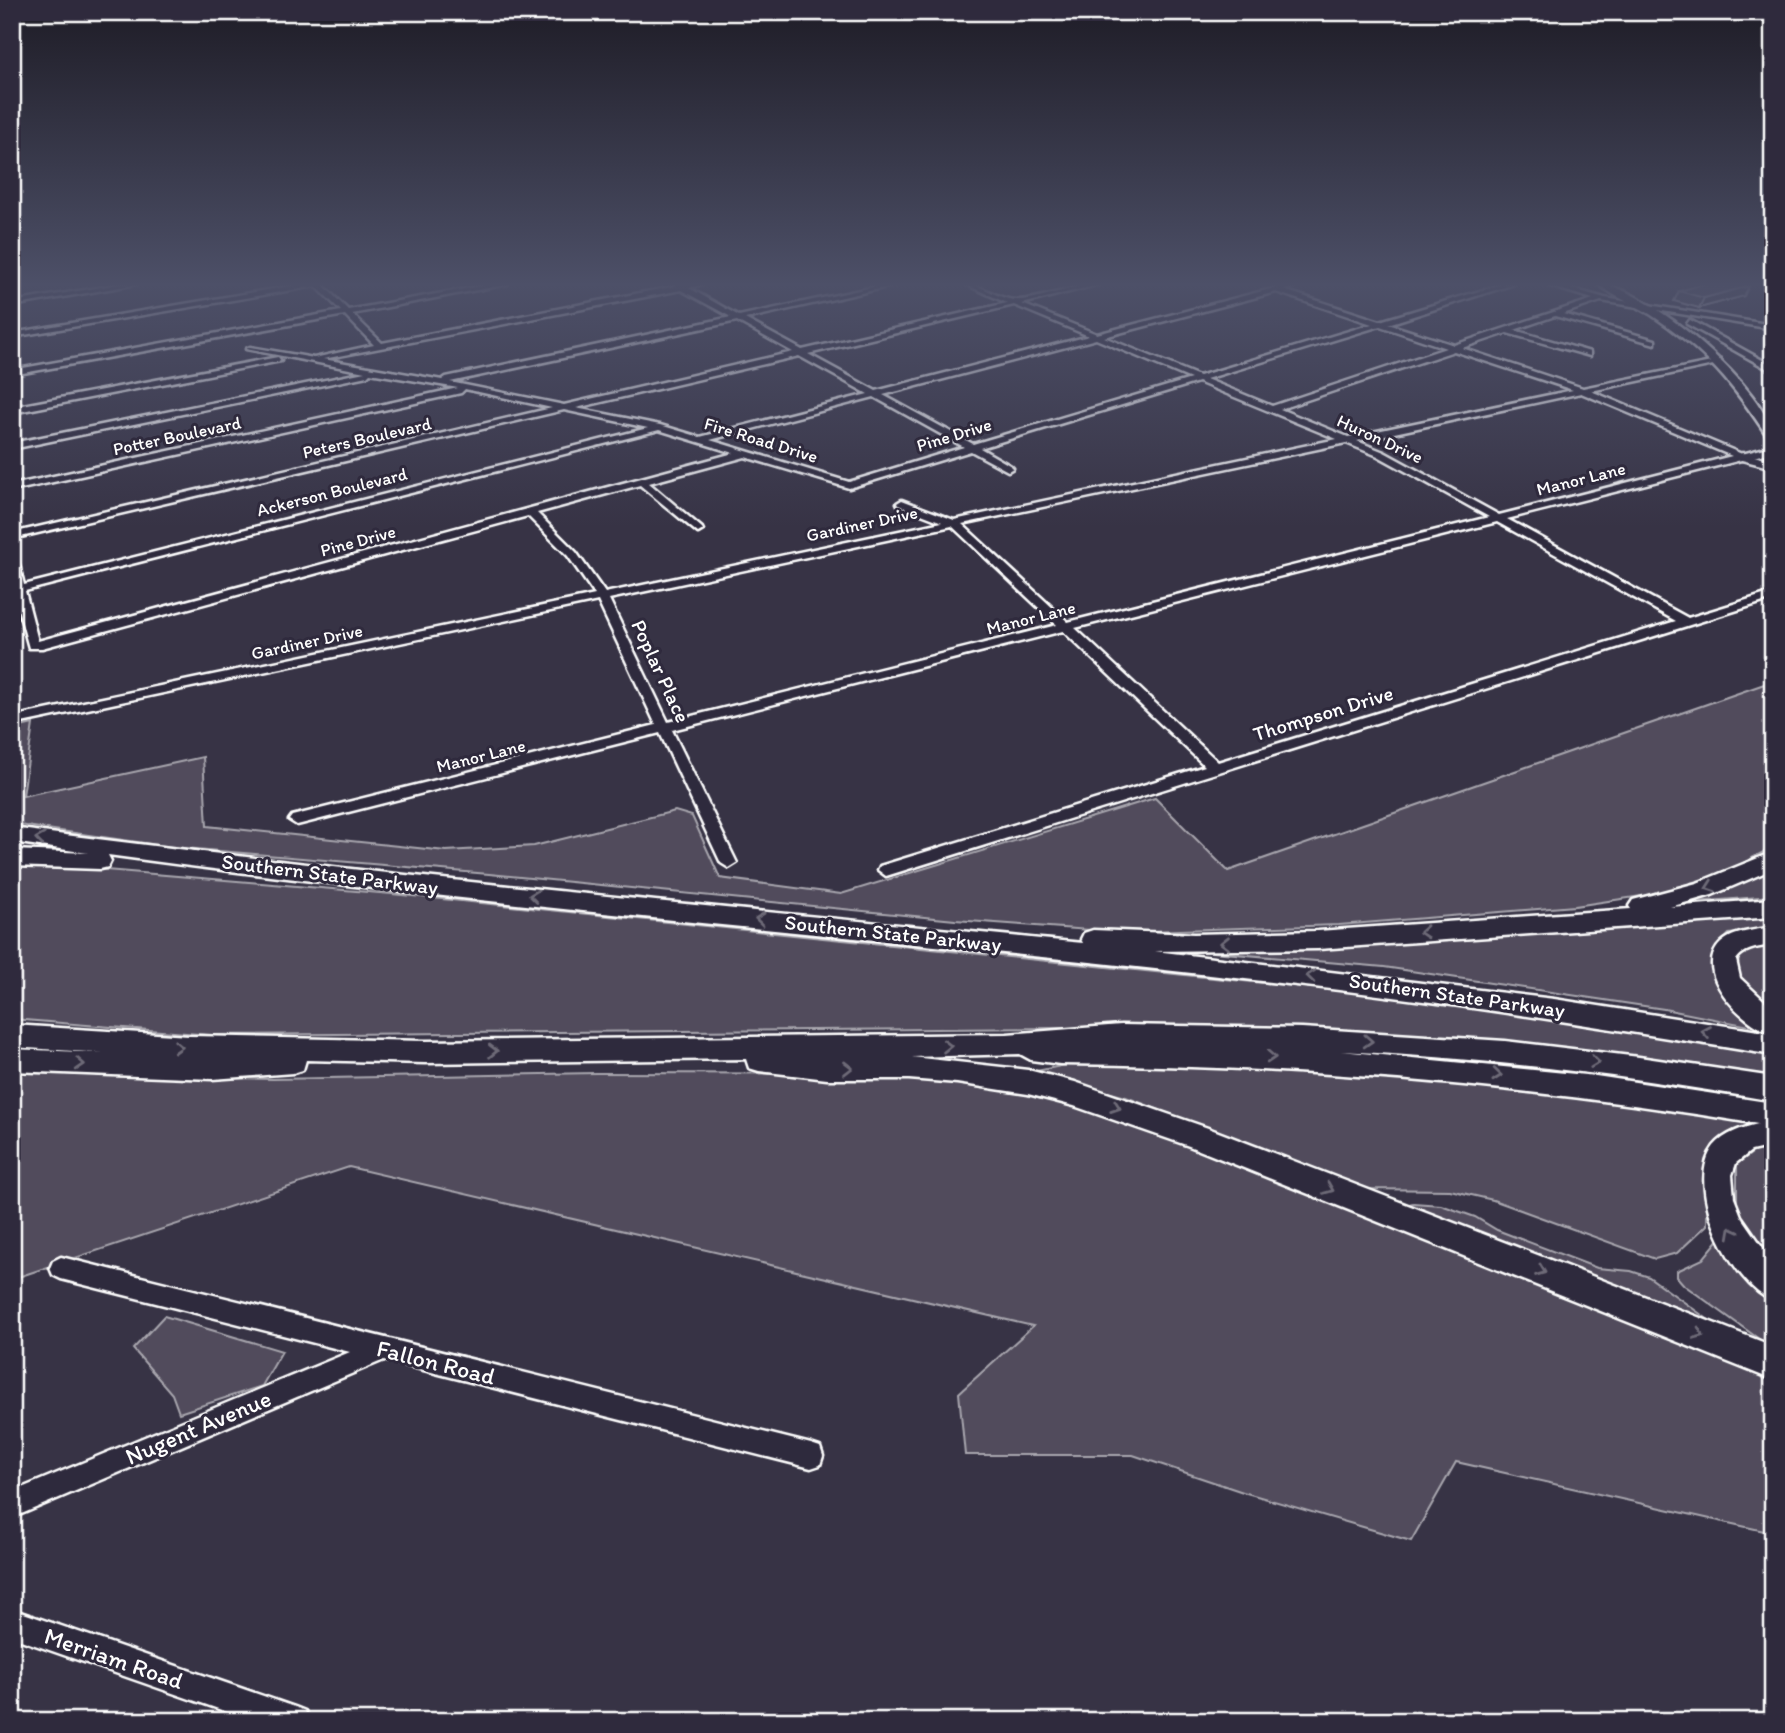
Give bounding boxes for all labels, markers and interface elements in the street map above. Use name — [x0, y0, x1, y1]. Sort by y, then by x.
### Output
street label: Huron Drive — [1333, 410, 1427, 468]
street label: Potter Boulevard — [111, 412, 243, 460]
street label: Peters Boulevard — [300, 412, 434, 464]
street label: Fire Road Drive — [702, 412, 820, 468]
street label: Pine Drive — [914, 413, 994, 457]
street label: Manor Lane — [1534, 457, 1628, 501]
street label: Ackerson Boulevard — [254, 463, 410, 521]
street label: Gardiner Drive — [804, 501, 920, 547]
street label: Pine Drive — [318, 520, 398, 562]
street label: Manor Lane — [984, 596, 1078, 640]
street label: Poplar Place — [626, 615, 696, 727]
street label: Gardiner Drive — [249, 619, 365, 665]
street label: Thompson Drive — [1250, 680, 1396, 746]
street label: Manor Lane — [434, 734, 528, 778]
one-way arrow — [35, 832, 46, 847]
street label: Southern State Parkway — [220, 848, 440, 900]
one-way arrow — [1705, 879, 1717, 893]
one-way arrow — [528, 889, 540, 904]
street label: Southern State Parkway — [783, 909, 1003, 957]
one-way arrow — [754, 911, 766, 926]
one-way arrow — [1419, 924, 1430, 939]
one-way arrow — [1219, 935, 1230, 951]
street label: Southern State Parkway — [1347, 967, 1567, 1023]
one-way arrow — [1305, 969, 1316, 984]
one-way arrow — [1700, 1026, 1712, 1041]
one-way arrow — [1363, 1033, 1374, 1048]
one-way arrow — [943, 1038, 953, 1054]
one-way arrow — [173, 1039, 184, 1054]
one-way arrow — [488, 1044, 499, 1059]
one-way arrow — [1265, 1049, 1276, 1064]
one-way arrow — [1589, 1055, 1601, 1070]
one-way arrow — [75, 1057, 86, 1072]
one-way arrow — [844, 1060, 854, 1076]
one-way arrow — [1492, 1067, 1503, 1082]
one-way arrow — [1110, 1099, 1122, 1113]
one-way arrow — [1322, 1180, 1334, 1194]
one-way arrow — [1727, 1226, 1740, 1239]
one-way arrow — [1534, 1263, 1546, 1277]
one-way arrow — [1693, 1325, 1705, 1339]
street label: Fallon Road — [374, 1333, 498, 1391]
street label: Nugent Avenue — [121, 1383, 275, 1471]
street label: Merriam Road — [41, 1621, 187, 1695]

